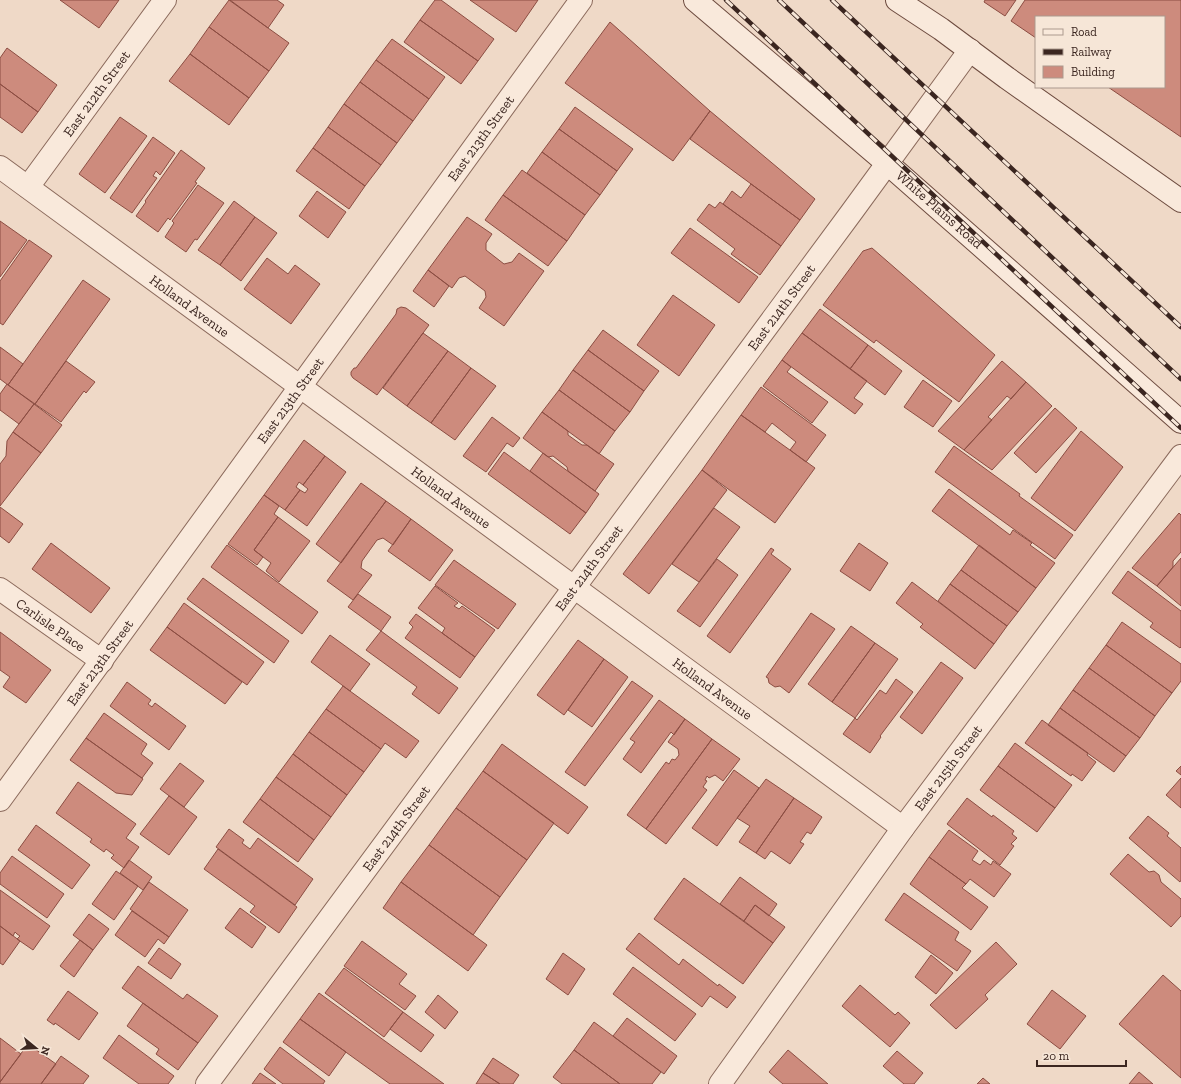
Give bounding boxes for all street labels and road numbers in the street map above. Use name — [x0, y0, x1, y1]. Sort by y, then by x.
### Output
street label: East 212th Street — [59, 46, 134, 140]
street label: East 213th Street — [444, 91, 518, 184]
street label: White Plains Road — [893, 167, 987, 252]
street label: East 214th Street — [744, 260, 819, 354]
street label: Holland Avenue — [146, 271, 233, 341]
street label: East 213th Street — [253, 353, 328, 447]
street label: Holland Avenue — [408, 462, 495, 532]
street label: East 214th Street — [551, 521, 627, 614]
street label: Carlisle Place — [13, 595, 89, 655]
street label: East 213th Street — [63, 616, 137, 709]
street label: Holland Avenue — [669, 654, 756, 724]
street label: East 215th Street — [911, 721, 986, 814]
street label: East 214th Street — [359, 781, 434, 875]

